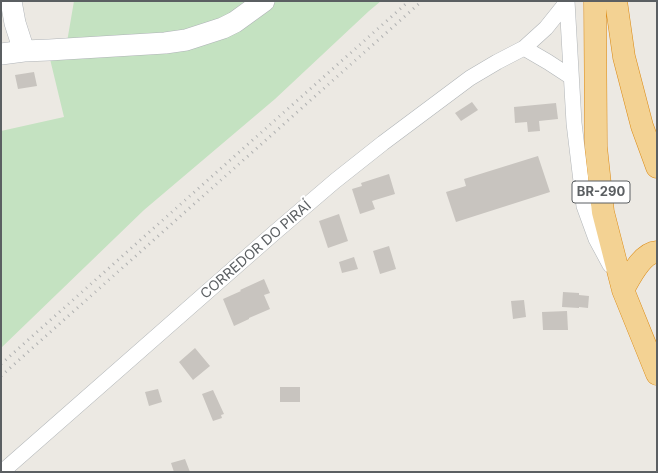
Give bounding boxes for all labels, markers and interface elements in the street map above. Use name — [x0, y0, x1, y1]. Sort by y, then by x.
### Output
road number: BR-290 — [572, 181, 630, 203]
street label: CORREDOR DO PIRAÍ — [197, 197, 315, 303]

